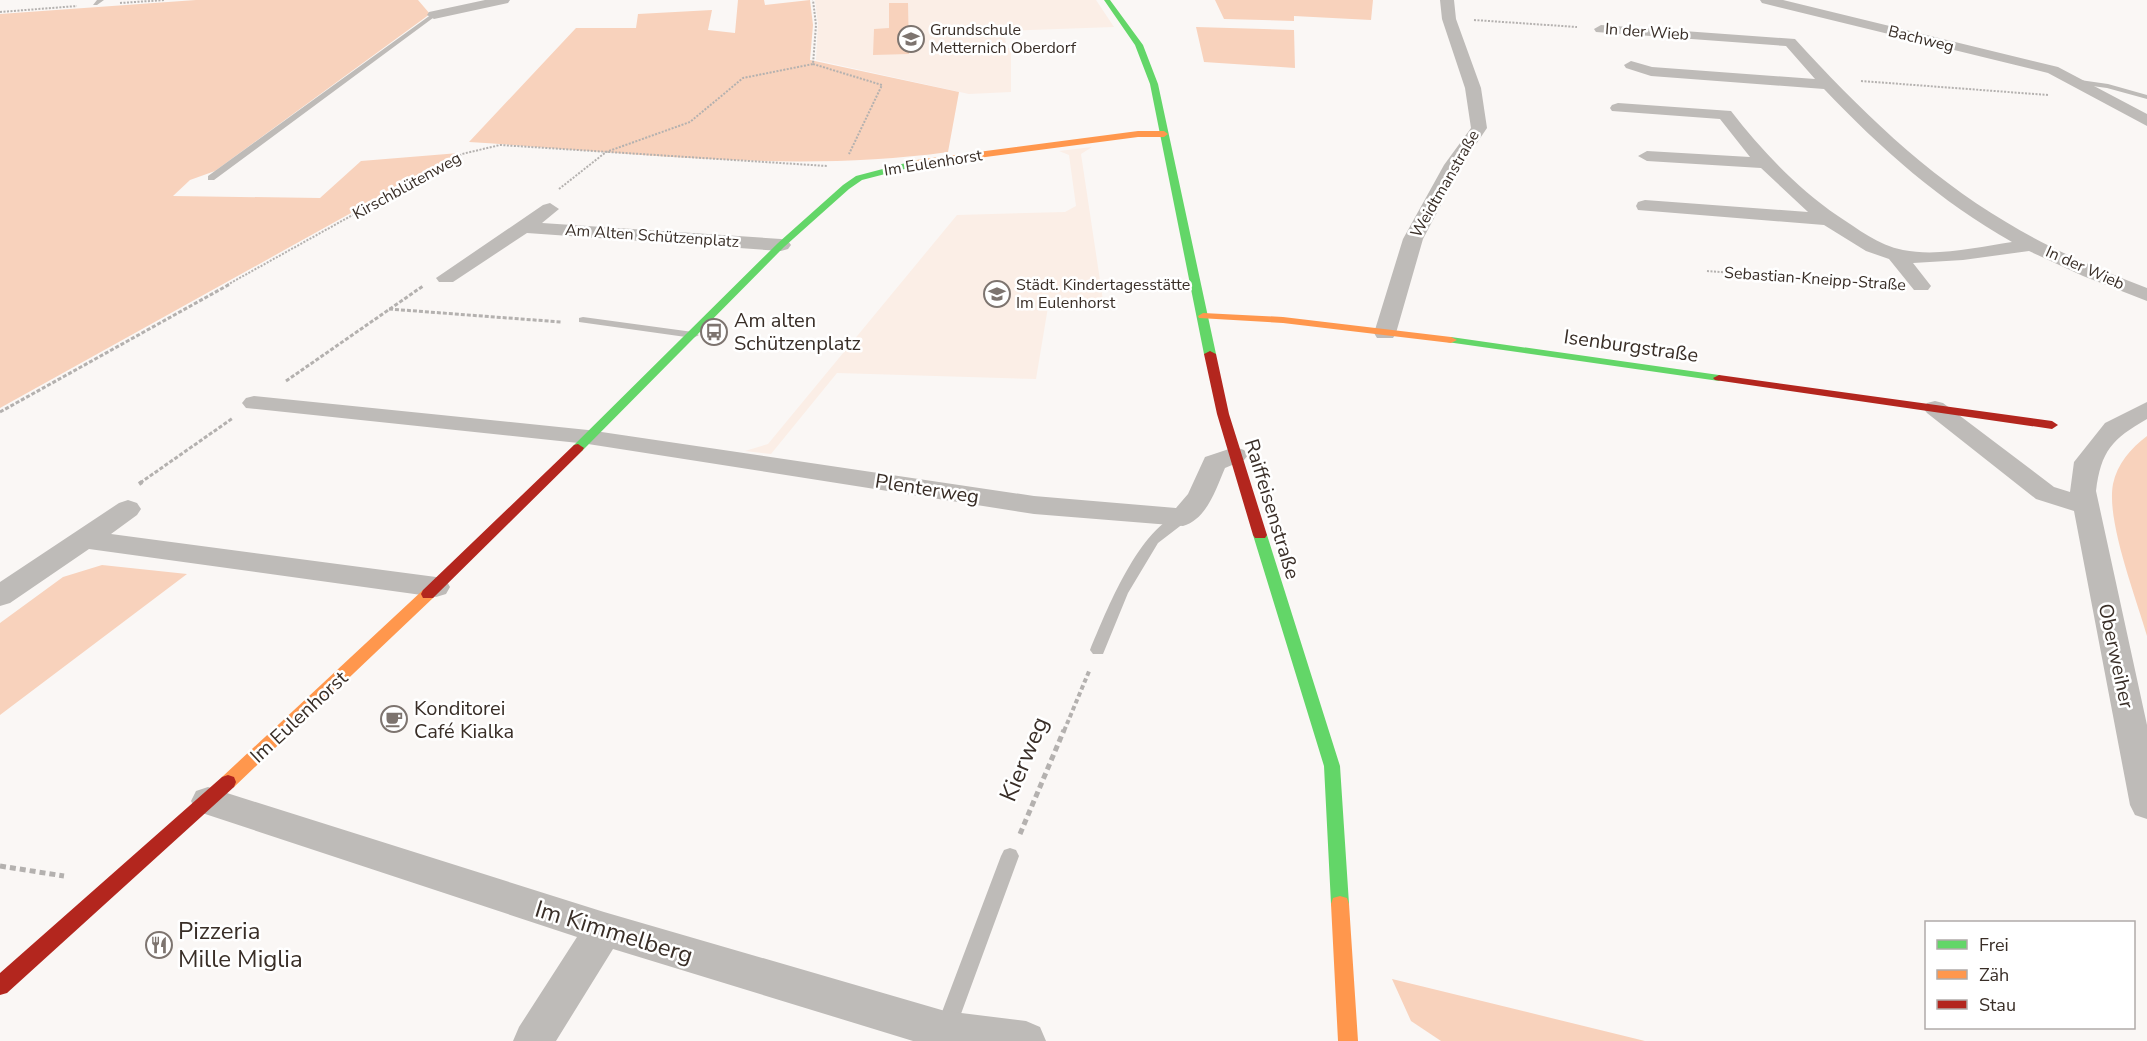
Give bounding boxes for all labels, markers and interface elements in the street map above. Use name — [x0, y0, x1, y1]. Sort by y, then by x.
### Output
street label: In der Wieb — [1604, 18, 1690, 46]
place label: Grundschule Metternich Oberdorf — [930, 19, 1077, 59]
street label: Bachweg — [1886, 20, 1956, 58]
school or university icon: Grundschule Metternich Oberdorf — [896, 24, 926, 54]
street label: Weidtmanstraße — [1405, 126, 1485, 242]
street label: Im Eulenhorst — [882, 144, 984, 182]
street label: Kirschblütenweg — [349, 147, 465, 225]
street label: Am Alten Schützenplatz — [564, 219, 740, 253]
street label: In der Wieb — [2042, 241, 2128, 295]
street label: Sebastian-Kneipp-Straße — [1723, 262, 1907, 296]
place label: Städt. Kindertagesstätte Im Eulenhorst — [1016, 274, 1190, 314]
school or university icon: Städt. Kindertagesstätte Im Eulenhorst — [982, 279, 1012, 309]
place label: Am alten Schützenplatz — [734, 307, 861, 357]
bus stop icon: Am alten Schützenplatz — [699, 317, 729, 347]
street label: Isenburgstraße — [1562, 323, 1700, 369]
street label: Raiffeisenstraße — [1238, 436, 1306, 582]
street label: Plenterweg — [873, 467, 981, 511]
street label: Oberweiher — [2092, 601, 2140, 711]
street label: Im Eulenhorst — [244, 664, 354, 769]
place label: Konditorei Café Kialka — [414, 695, 514, 745]
cafe icon: Konditorei Café Kialka — [379, 704, 409, 734]
street label: Kierweg — [992, 712, 1056, 806]
street label: Im Kimmelberg — [531, 893, 697, 971]
place label: Pizzeria Mille Miglia — [178, 915, 303, 975]
legend — [1925, 921, 2135, 1029]
restaurant icon: Pizzeria Mille Miglia — [144, 930, 174, 960]
text: Frei — [1979, 933, 2009, 957]
text: Zäh — [1979, 963, 2009, 987]
text: Stau — [1979, 993, 2016, 1017]

